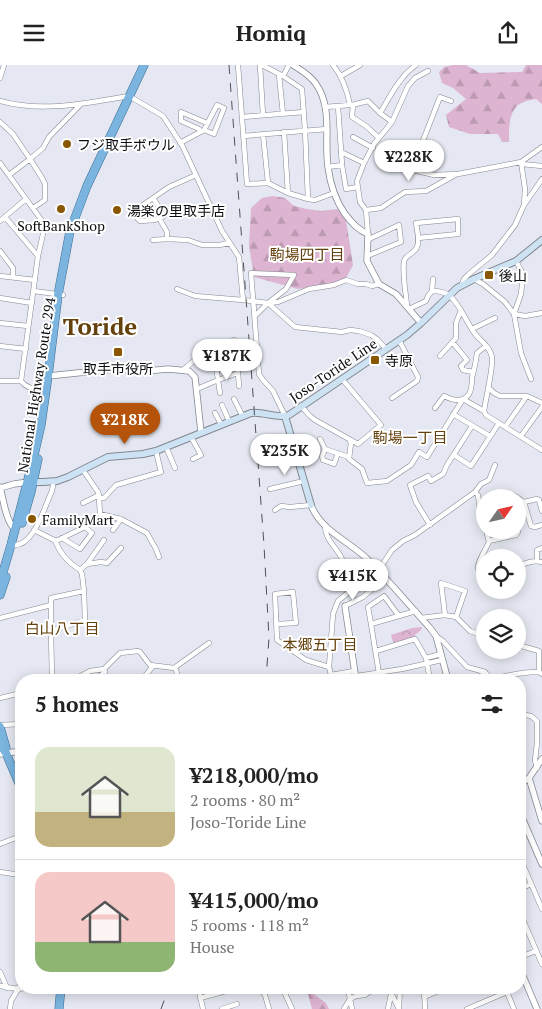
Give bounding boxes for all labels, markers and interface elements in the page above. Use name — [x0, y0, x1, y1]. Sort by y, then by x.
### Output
text: Homiq — [236, 18, 306, 47]
icon: menu — [20, 19, 48, 47]
icon: share — [494, 19, 522, 47]
place label: フジ取手ボウル — [77, 135, 175, 154]
marker: フジ取手ボウル — [61, 138, 73, 150]
pin: ¥228K — [374, 139, 444, 182]
text: ¥228K — [385, 145, 433, 167]
place label: 湯楽の里取手店 — [127, 201, 225, 220]
marker: SoftBankShop — [55, 203, 67, 215]
marker: 湯楽の里取手店 — [111, 204, 123, 216]
place label: SoftBankShop — [17, 216, 105, 235]
district label: 駒場四丁目 — [269, 244, 345, 264]
place label: 後山 — [499, 266, 527, 285]
marker: 後山 — [483, 269, 495, 281]
street label: National Highway Route 294 — [13, 295, 59, 474]
district label: Toride — [63, 310, 137, 342]
street label: Joso-Toride Line — [285, 334, 381, 406]
pin: ¥187K — [192, 339, 262, 381]
text: ¥187K — [203, 344, 251, 366]
marker: 取手市役所 — [112, 346, 124, 358]
place label: 寺原 — [385, 351, 413, 370]
marker: 寺原 — [369, 354, 381, 366]
place label: 取手市役所 — [83, 359, 153, 378]
pin: ¥218K — [90, 403, 160, 445]
text: ¥218K — [101, 408, 149, 430]
district label: 駒場一丁目 — [372, 427, 448, 447]
pin: ¥235K — [250, 433, 320, 476]
text: ¥235K — [261, 439, 309, 461]
north arrow — [476, 489, 526, 539]
map controls — [476, 489, 526, 659]
place label: FamilyMart — [42, 510, 115, 529]
marker: FamilyMart — [26, 513, 38, 525]
button: locate — [476, 549, 526, 599]
pin: ¥415K — [318, 559, 388, 601]
text: ¥415K — [329, 564, 377, 586]
button: layers — [476, 609, 526, 659]
district label: 白山八丁目 — [24, 618, 100, 638]
district label: 本郷五丁目 — [282, 634, 358, 654]
text: 5 homes — [35, 690, 119, 718]
icon: filters — [478, 690, 506, 718]
text: ¥218,000/mo — [190, 761, 319, 789]
icon: home — [75, 767, 135, 827]
text: 2 rooms · 80 m² — [190, 789, 300, 811]
text: Joso-Toride Line — [190, 811, 307, 833]
text: ¥415,000/mo — [190, 886, 319, 914]
icon: home — [75, 892, 135, 952]
text: 5 rooms · 118 m² — [190, 914, 309, 936]
text: House — [190, 936, 235, 958]

